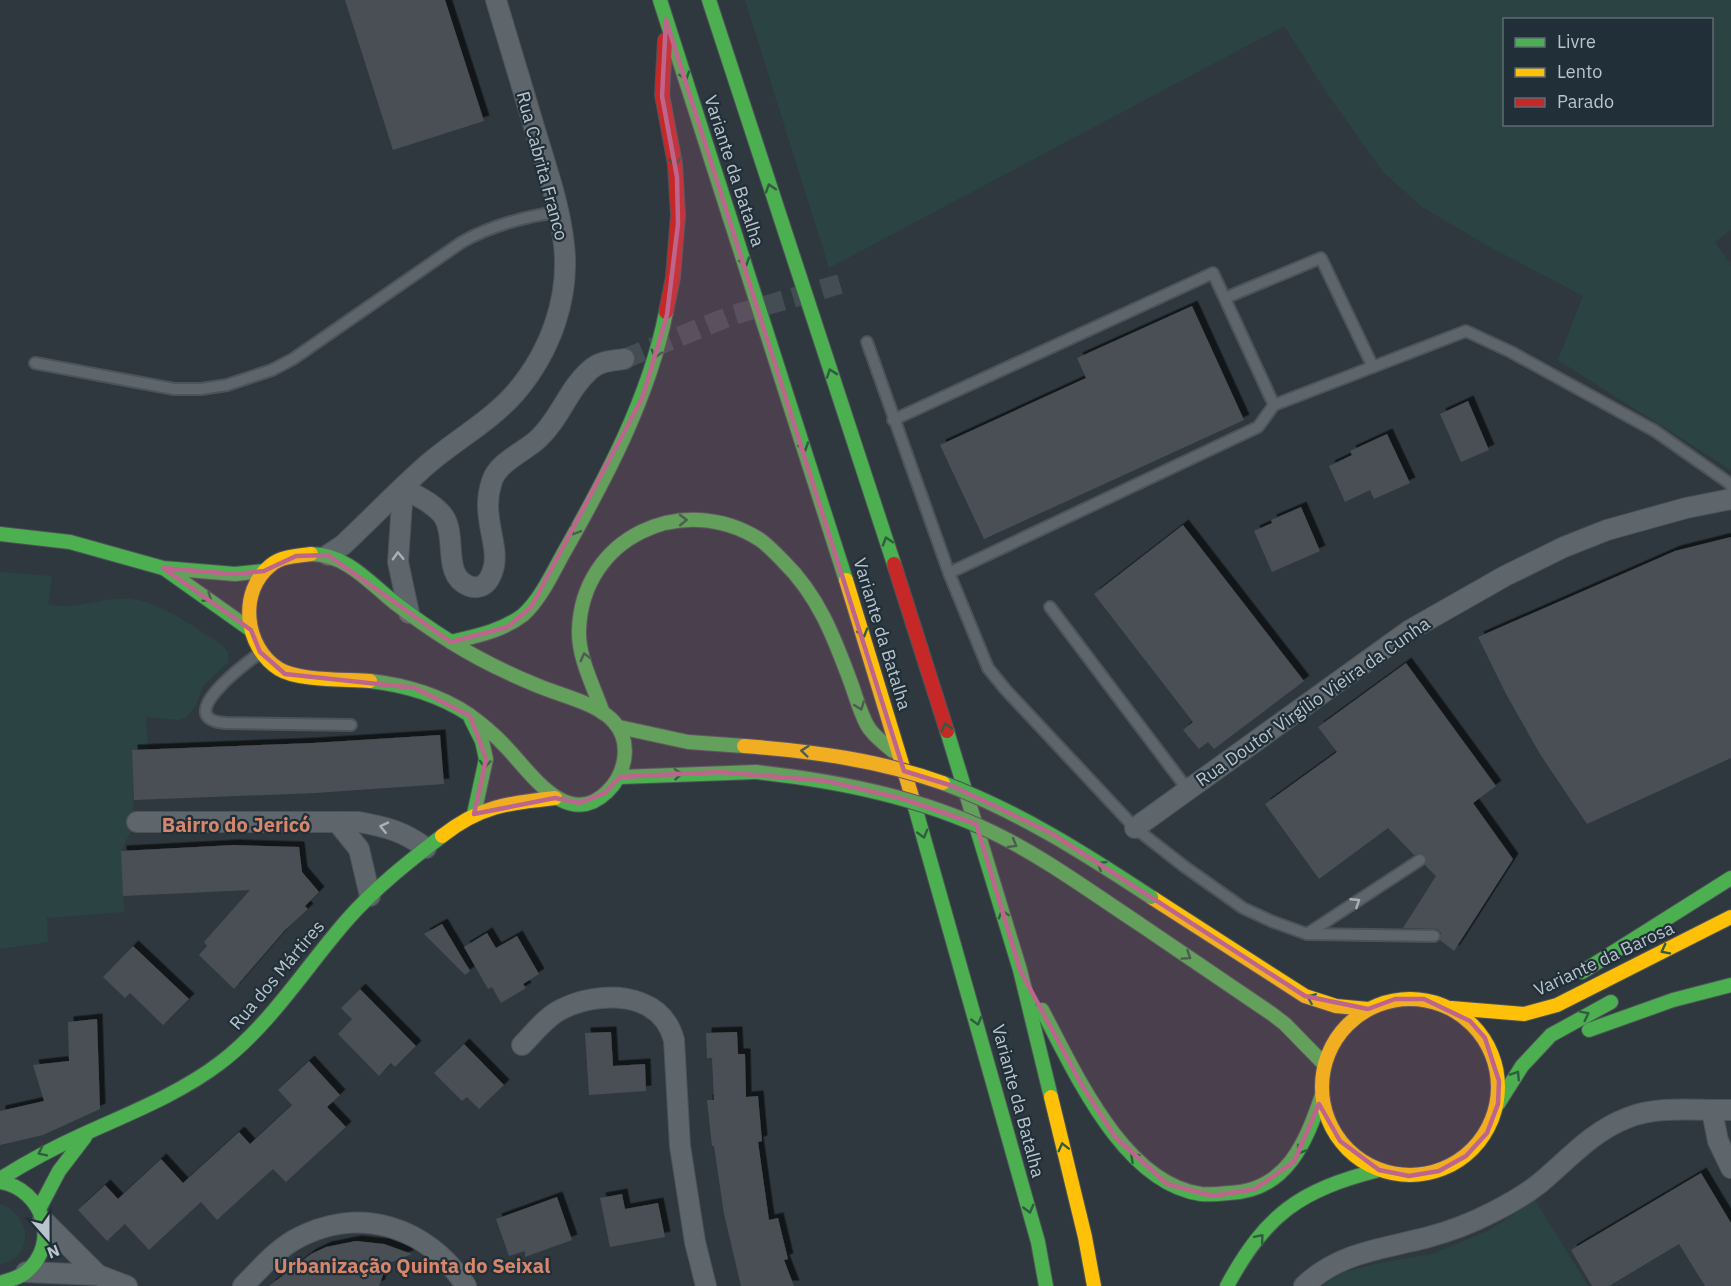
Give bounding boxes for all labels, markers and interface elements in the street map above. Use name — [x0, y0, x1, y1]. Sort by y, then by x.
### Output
legend — [1503, 18, 1713, 126]
text: Livre — [1557, 30, 1596, 53]
text: Lento — [1557, 60, 1602, 83]
one-way arrow — [677, 70, 690, 81]
street label: Rua Cabrita Franco — [512, 89, 573, 243]
text: Parado — [1557, 90, 1614, 113]
street label: Variante da Batalha — [699, 92, 770, 250]
one-way arrow — [668, 157, 680, 166]
one-way arrow — [765, 183, 777, 194]
one-way arrow — [737, 256, 750, 267]
one-way arrow — [651, 348, 663, 359]
one-way arrow — [826, 368, 838, 379]
one-way arrow — [797, 441, 810, 452]
one-way arrow — [678, 514, 687, 526]
one-way arrow — [570, 525, 582, 535]
one-way arrow — [882, 536, 894, 547]
one-way arrow — [392, 551, 405, 560]
street label: Variante da Batalha — [848, 555, 917, 713]
one-way arrow — [201, 591, 212, 602]
street label: Rua Doutor Virgílio Vieira da Cunha — [1191, 611, 1435, 791]
one-way arrow — [855, 627, 868, 638]
one-way arrow — [580, 652, 592, 663]
one-way arrow — [853, 700, 865, 711]
one-way arrow — [941, 722, 953, 733]
one-way arrow — [800, 745, 809, 758]
one-way arrow — [478, 760, 491, 769]
one-way arrow — [674, 767, 683, 780]
district label: Bairro do Jericó — [162, 811, 310, 838]
one-way arrow — [379, 822, 389, 835]
one-way arrow — [916, 828, 928, 839]
one-way arrow — [1006, 837, 1017, 848]
one-way arrow — [1097, 861, 1107, 873]
one-way arrow — [1349, 898, 1360, 909]
one-way arrow — [998, 909, 1010, 920]
street label: Rua dos Mártires — [224, 915, 329, 1034]
street label: Variante da Barosa — [1530, 916, 1678, 1001]
one-way arrow — [1660, 943, 1671, 955]
one-way arrow — [1180, 949, 1191, 960]
one-way arrow — [1306, 993, 1317, 1005]
one-way arrow — [1578, 1011, 1589, 1022]
one-way arrow — [970, 1016, 983, 1026]
street label: Variante da Batalha — [987, 1022, 1050, 1180]
one-way arrow — [1509, 1071, 1520, 1082]
one-way arrow — [1058, 1142, 1071, 1152]
one-way arrow — [1298, 1143, 1309, 1154]
one-way arrow — [38, 1145, 49, 1157]
one-way arrow — [1131, 1153, 1141, 1164]
one-way arrow — [1022, 1204, 1034, 1214]
north arrow — [18, 1208, 78, 1268]
one-way arrow — [1252, 1234, 1263, 1245]
text: N — [44, 1241, 62, 1263]
district label: Urbanização Quinta do Seixal — [274, 1252, 550, 1279]

